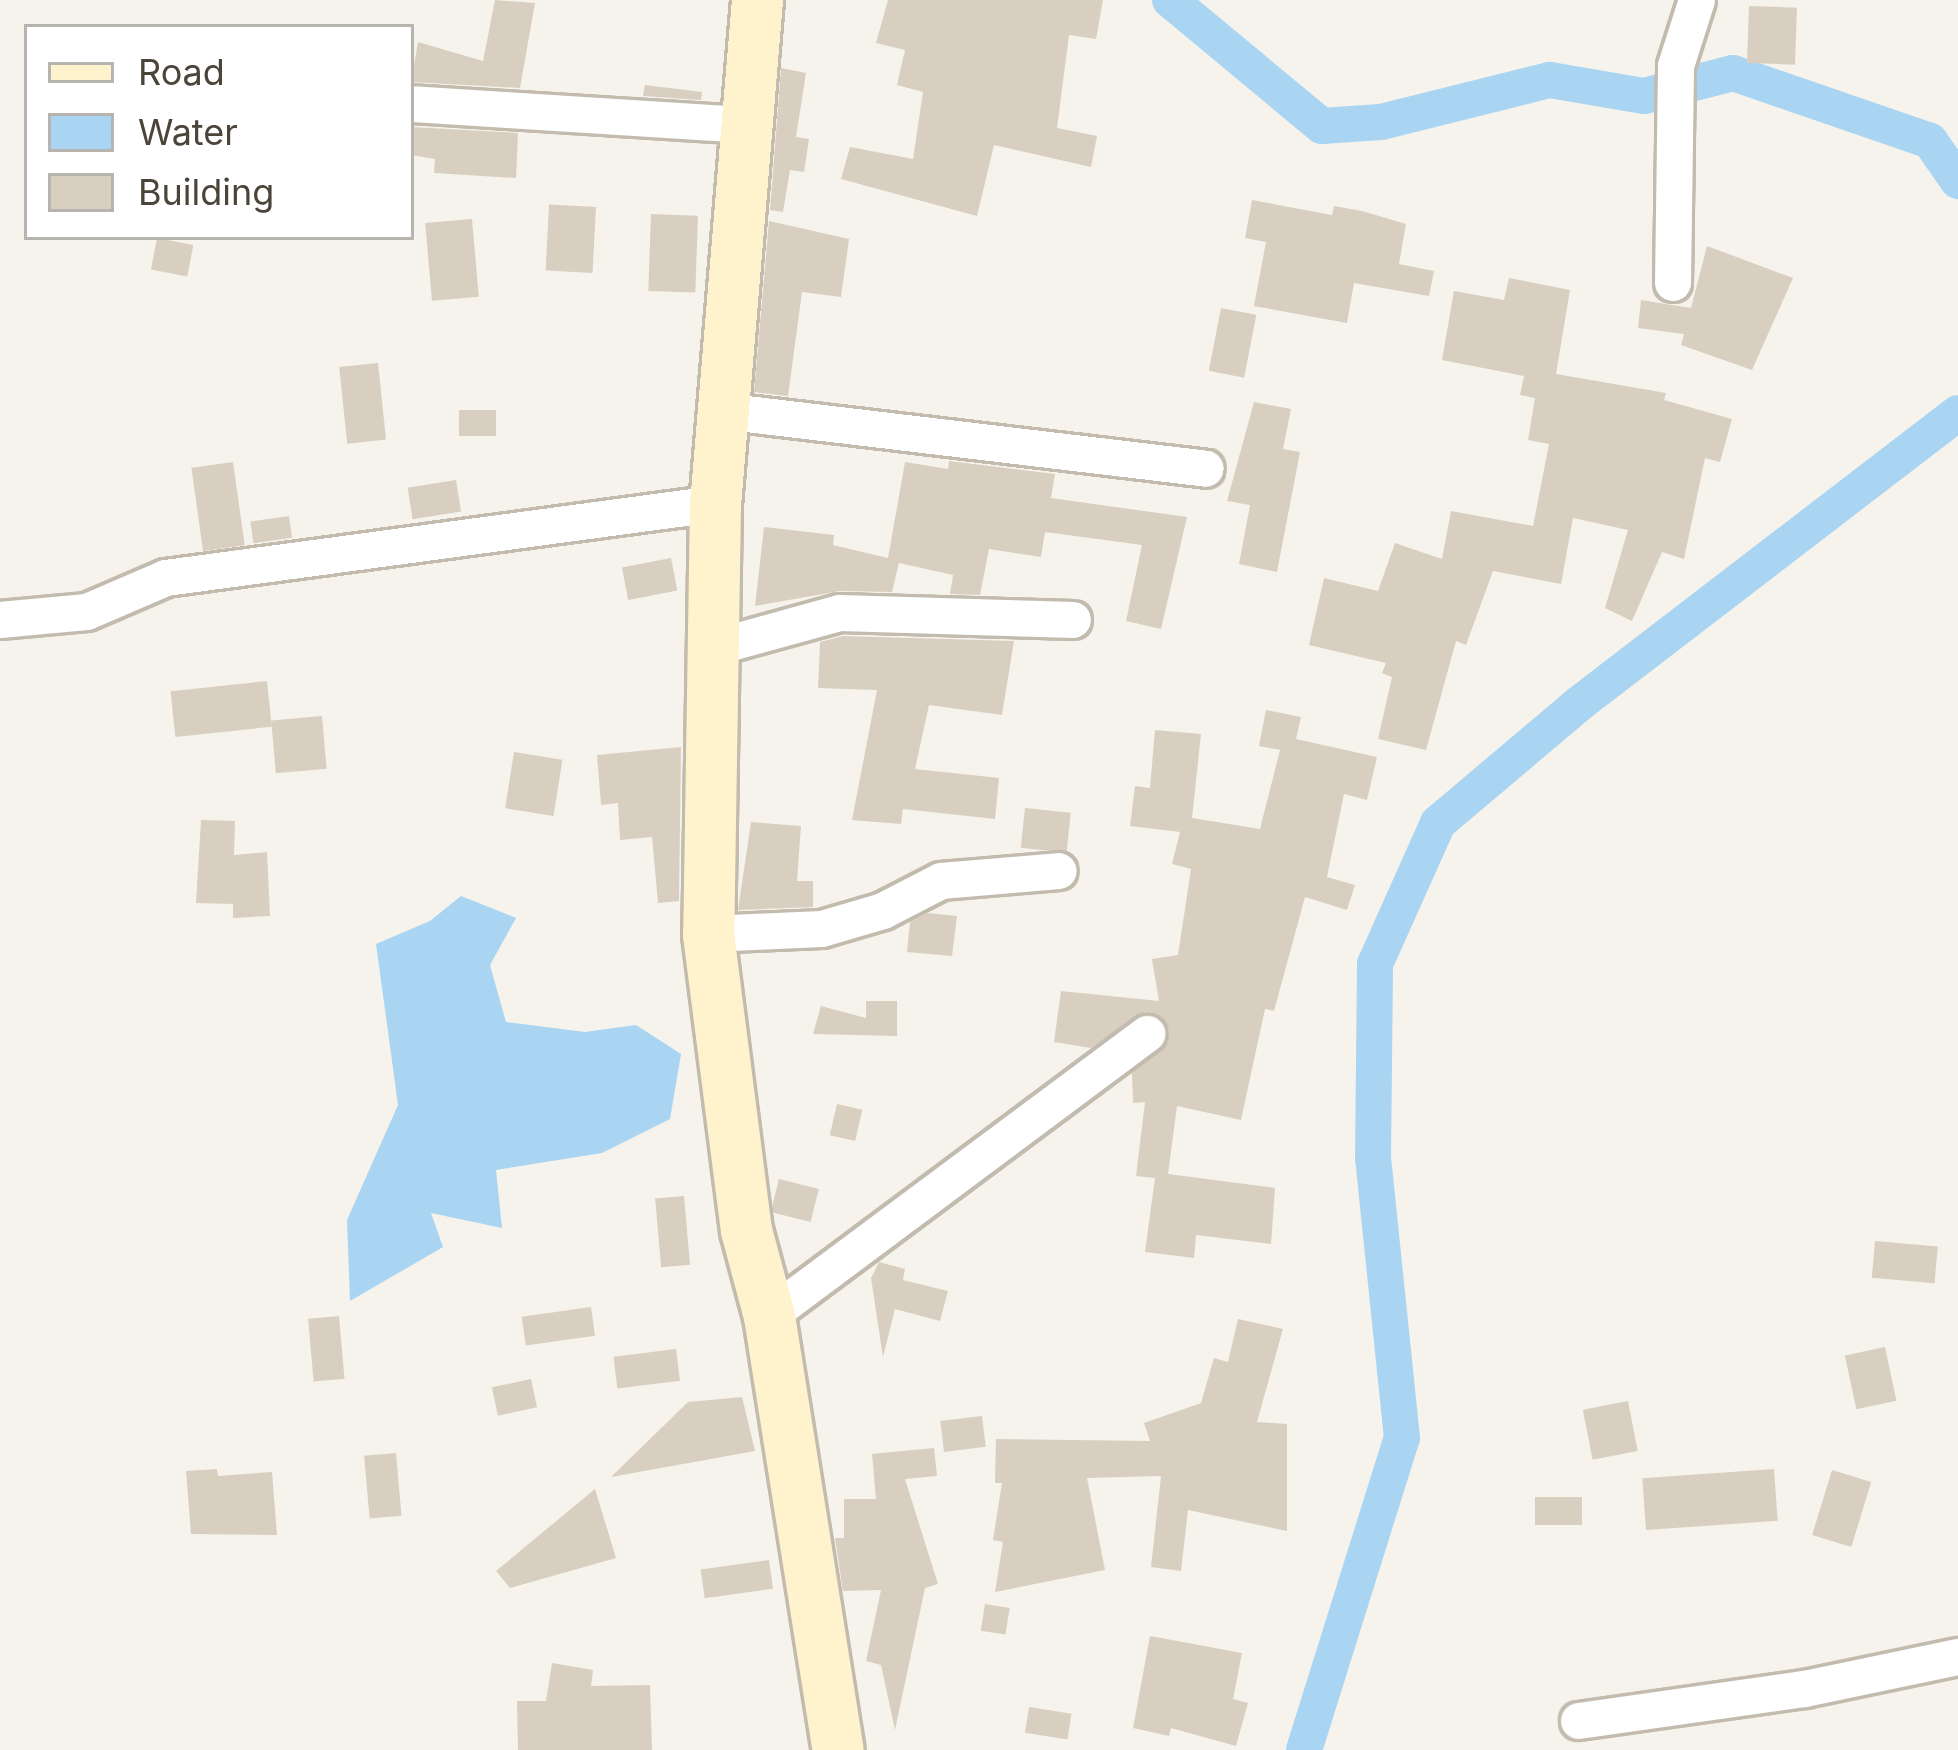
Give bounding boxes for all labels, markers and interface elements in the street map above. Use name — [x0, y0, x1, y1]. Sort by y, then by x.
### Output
legend — [24, 24, 414, 240]
text: Road — [138, 50, 225, 94]
text: Water — [138, 110, 238, 154]
text: Building — [138, 170, 274, 214]

